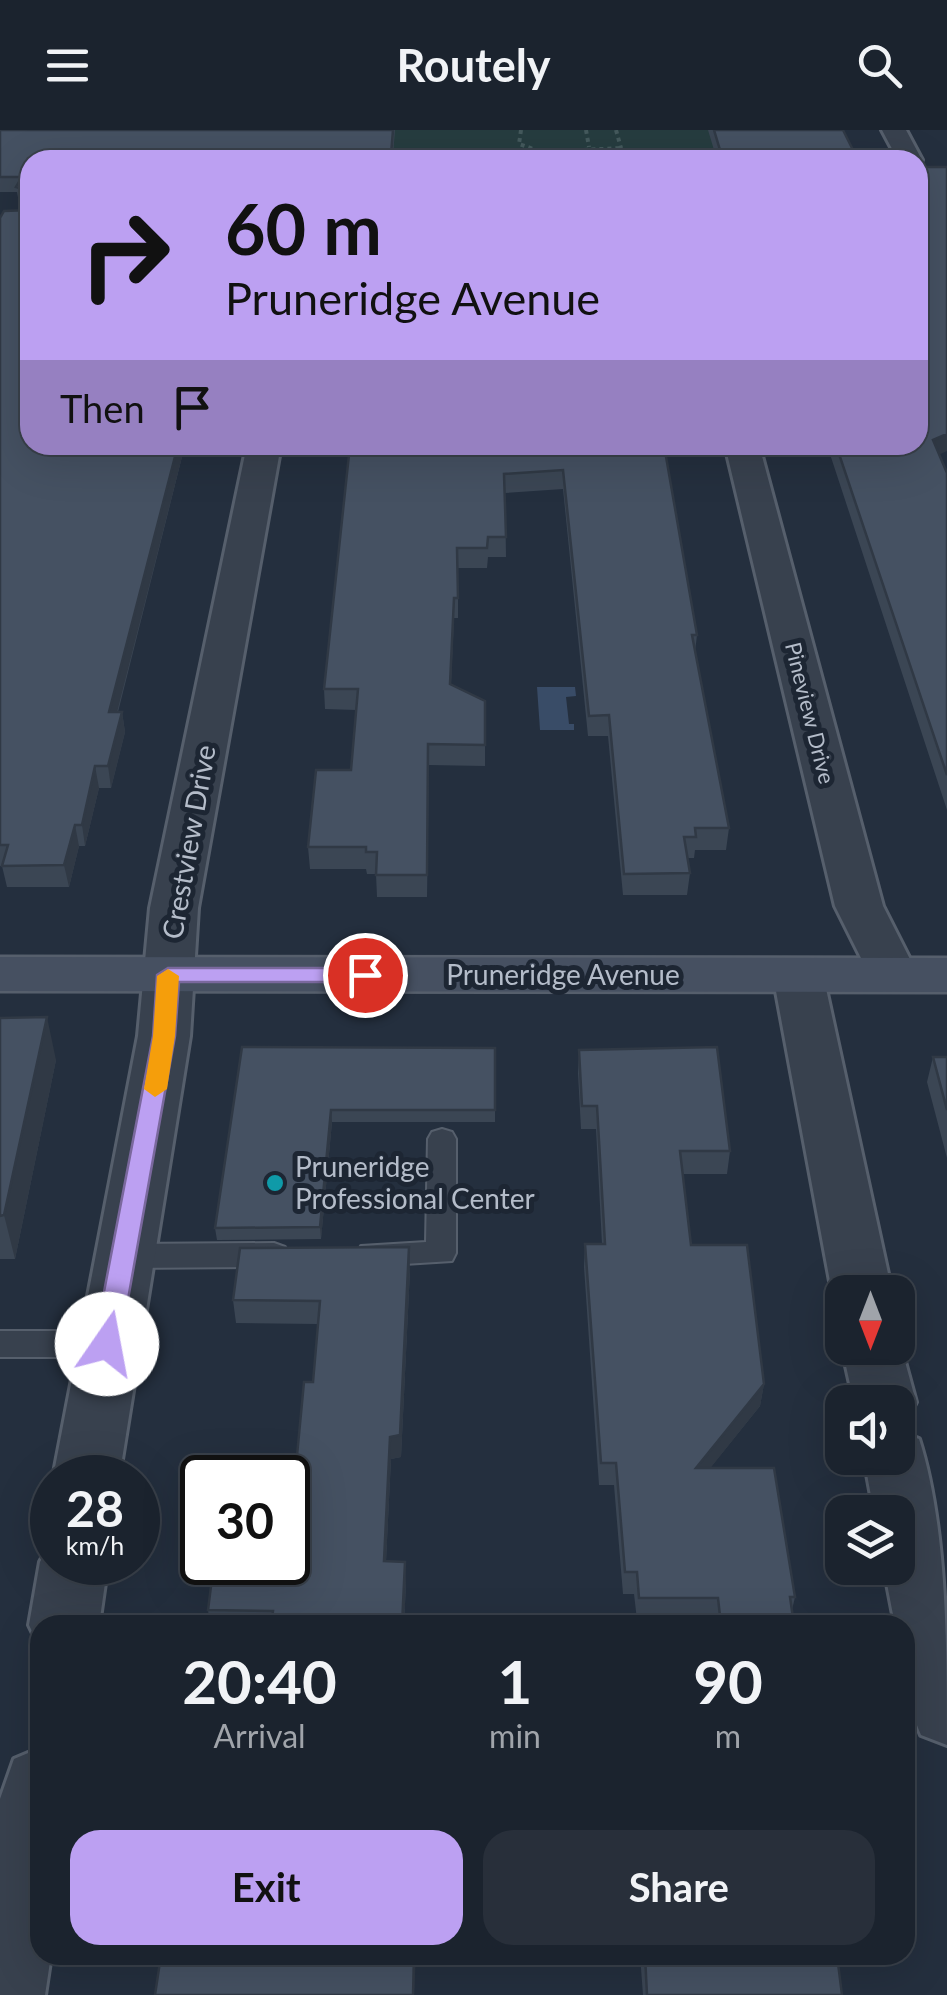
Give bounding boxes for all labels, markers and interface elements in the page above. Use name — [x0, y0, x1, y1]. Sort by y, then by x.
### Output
icon: menu — [40, 38, 95, 93]
text: Routely — [396, 38, 551, 92]
icon: search — [852, 38, 907, 93]
text: 60 m — [225, 186, 382, 270]
icon: right — [60, 190, 190, 320]
text: Pruneridge Avenue — [225, 271, 600, 325]
icon: arrive — [165, 380, 220, 435]
text: Then — [60, 385, 145, 431]
street label: Pineview Drive — [780, 639, 841, 787]
street label: Crestview Drive — [154, 742, 222, 941]
pin — [323, 933, 408, 1018]
icon: arrive — [338, 948, 393, 1003]
street label: Pruneridge Avenue — [446, 957, 680, 991]
place label: Pruneridge Professional Center — [295, 1149, 535, 1215]
marker: Pruneridge Professional Center — [264, 1172, 286, 1194]
north arrow — [825, 1275, 915, 1365]
map controls — [825, 1275, 915, 1585]
position arrow — [55, 1292, 159, 1396]
button: sound — [825, 1385, 915, 1475]
speed limit sign: 30 — [180, 1455, 310, 1585]
text: 28 — [66, 1478, 124, 1538]
button: layers — [825, 1495, 915, 1585]
text: km/h — [66, 1530, 124, 1560]
text: 20:40 — [182, 1645, 337, 1717]
text: 1 — [498, 1645, 532, 1717]
text: 90 — [693, 1645, 763, 1717]
text: Arrival — [213, 1716, 306, 1755]
text: min — [489, 1716, 541, 1755]
text: m — [715, 1716, 741, 1755]
button: Exit — [70, 1830, 463, 1945]
button: Share — [483, 1830, 875, 1945]

